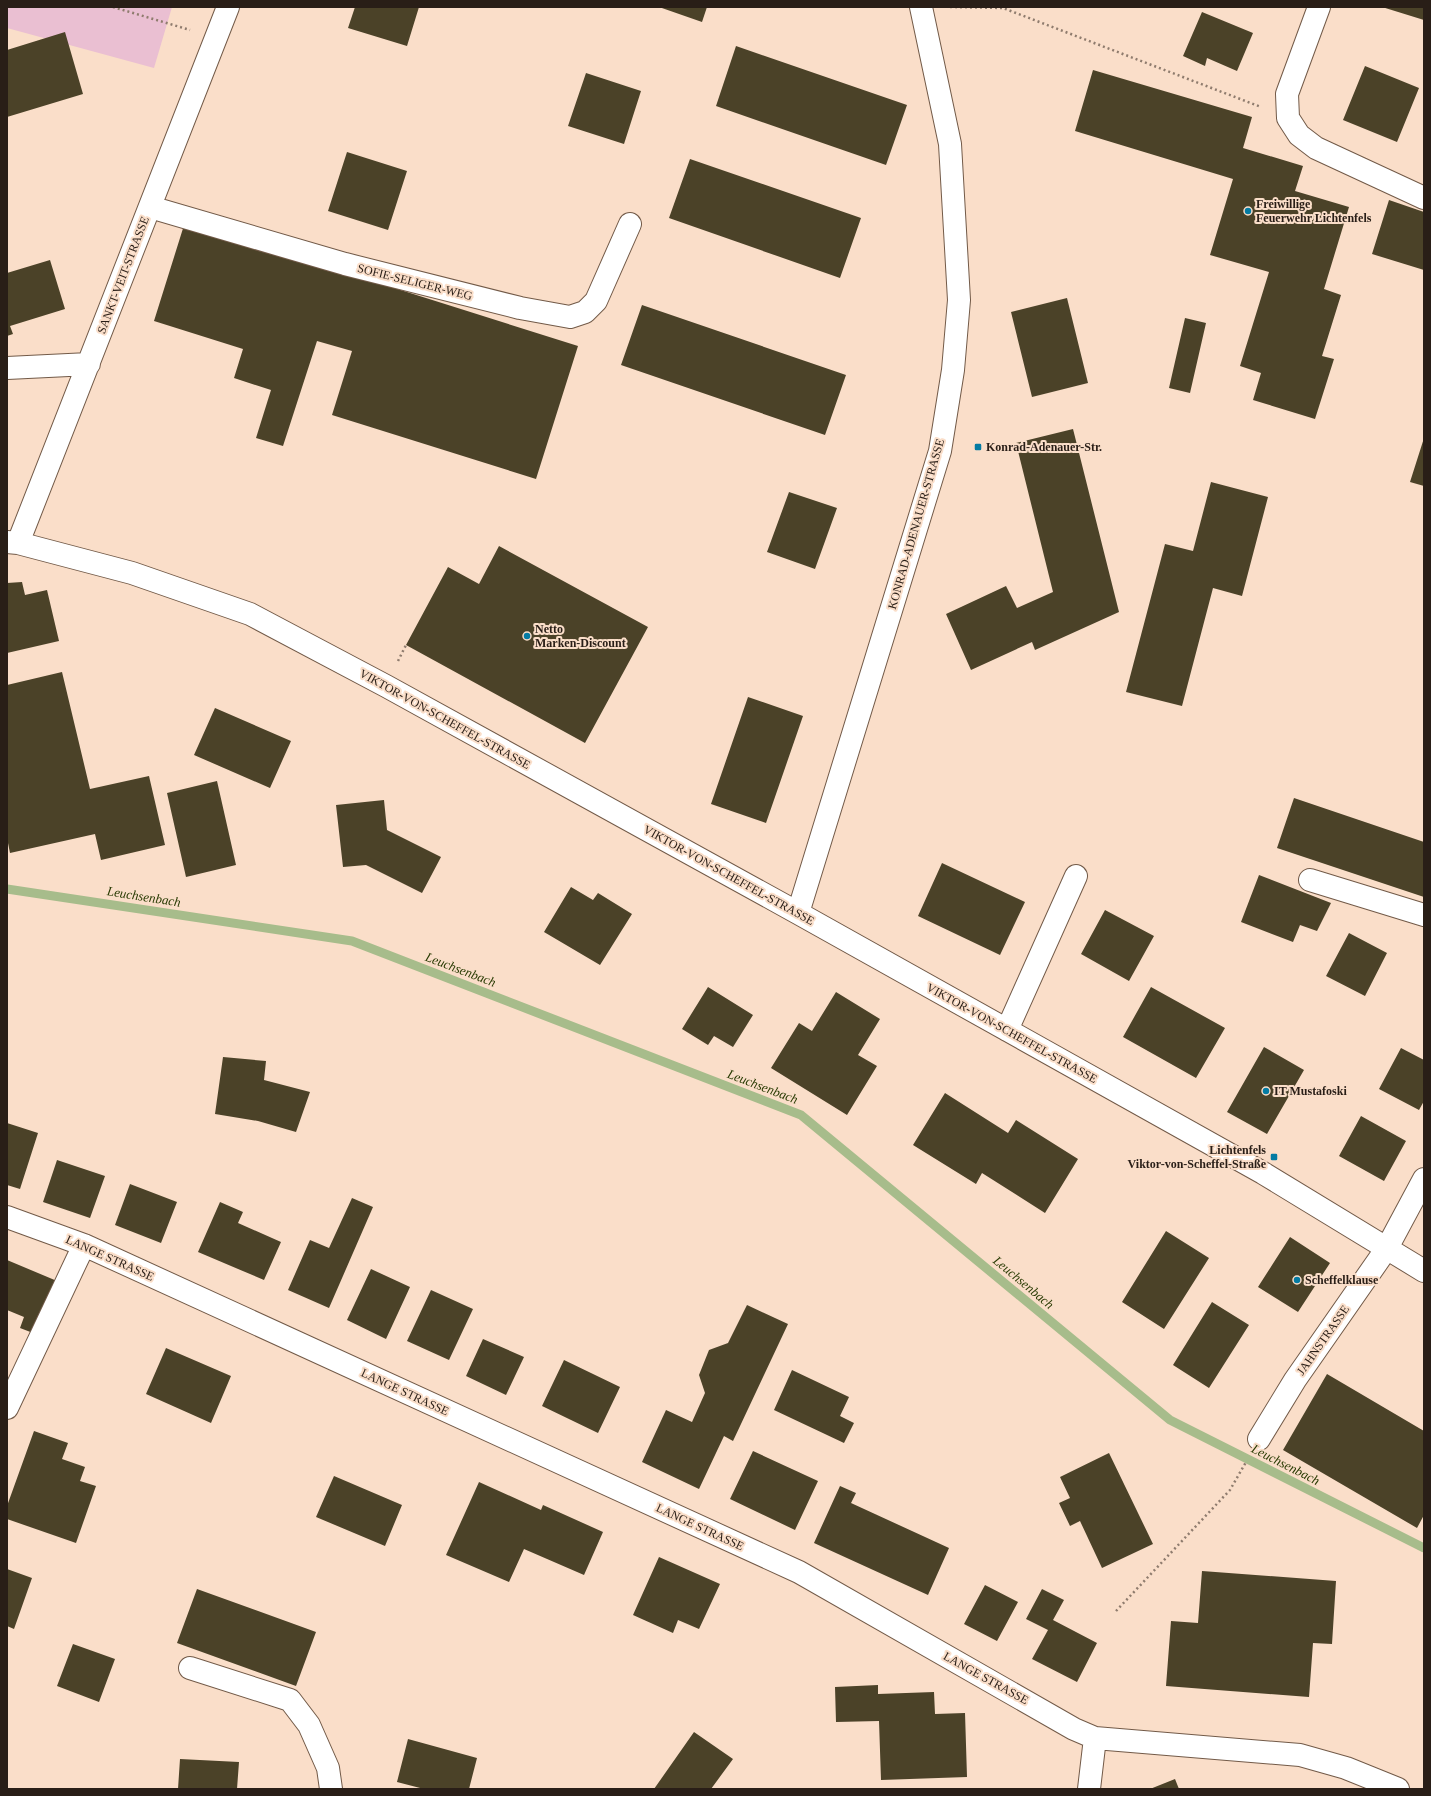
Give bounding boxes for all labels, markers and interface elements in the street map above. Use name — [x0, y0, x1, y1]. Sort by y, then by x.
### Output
place label: Freiwillige Feuerwehr Lichtenfels — [1256, 197, 1372, 225]
marker: Freiwillige Feuerwehr Lichtenfels — [1243, 206, 1253, 216]
street label: SANKT-VEIT-STRASSE — [94, 214, 152, 336]
street label: SOFIE-SELIGER-WEG — [356, 261, 474, 303]
street label: KONRAD-ADENAUER-STRASSE — [885, 437, 947, 611]
place label: Konrad-Adenauer-Str. — [986, 440, 1102, 454]
marker: Konrad-Adenauer-Str. — [973, 442, 983, 452]
place label: Netto Marken-Discount — [535, 622, 626, 650]
marker: Netto Marken-Discount — [522, 631, 532, 641]
street label: VIKTOR-VON-SCHEFFEL-STRASSE — [357, 666, 533, 772]
street label: VIKTOR-VON-SCHEFFEL-STRASSE — [641, 822, 817, 928]
water label: Leuchsenbach — [105, 883, 182, 910]
water label: Leuchsenbach — [422, 949, 498, 990]
street label: VIKTOR-VON-SCHEFFEL-STRASSE — [924, 980, 1100, 1086]
water label: Leuchsenbach — [724, 1066, 800, 1107]
place label: IT Mustafoski — [1274, 1084, 1347, 1098]
marker: IT Mustafoski — [1261, 1086, 1271, 1096]
place label: Lichtenfels Viktor-von-Scheffel-Straße — [1128, 1143, 1267, 1171]
marker: Lichtenfels Viktor-von-Scheffel-Straße — [1269, 1152, 1279, 1162]
street label: LANGE STRASSE — [64, 1232, 156, 1284]
water label: Leuchsenbach — [990, 1252, 1057, 1312]
place label: Scheffelklause — [1305, 1273, 1379, 1287]
marker: Scheffelklause — [1292, 1275, 1302, 1285]
street label: JAHNSTRASSE — [1294, 1302, 1352, 1378]
street label: LANGE STRASSE — [359, 1366, 451, 1418]
water label: Leuchsenbach — [1248, 1440, 1322, 1488]
street label: LANGE STRASSE — [654, 1501, 746, 1553]
street label: LANGE STRASSE — [941, 1649, 1031, 1707]

